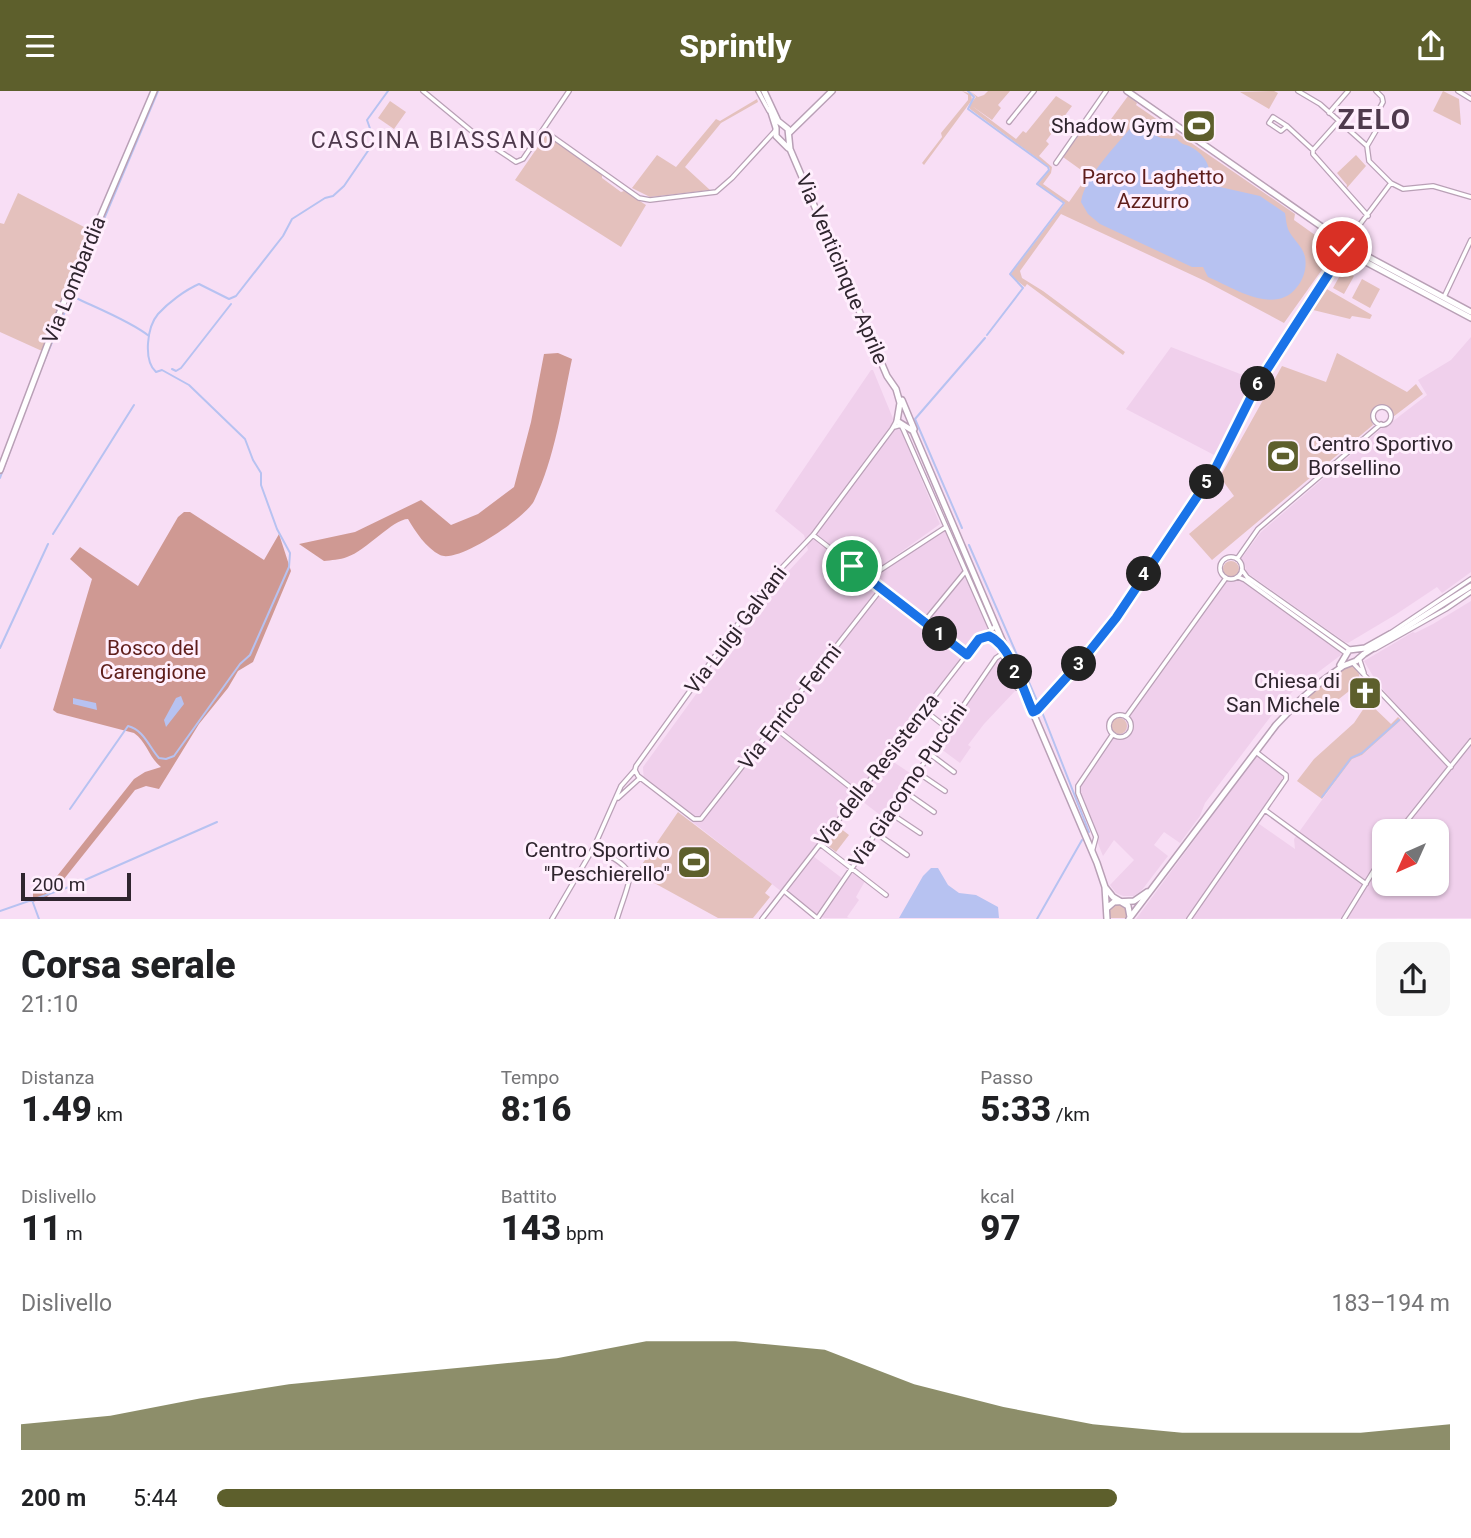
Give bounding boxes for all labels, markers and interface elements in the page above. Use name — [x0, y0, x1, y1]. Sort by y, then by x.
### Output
icon: menu — [21, 27, 59, 65]
text: Sprintly — [679, 27, 792, 65]
icon: share — [1412, 27, 1450, 65]
district label: ZELO — [1338, 103, 1412, 136]
sports icon: Shadow Gym — [1180, 107, 1218, 145]
place label: Shadow Gym — [1051, 114, 1174, 138]
district label: CASCINA BIASSANO — [311, 127, 555, 154]
park label: Parco Laghetto Azzurro — [1082, 165, 1224, 213]
street label: Via Venticinque Aprile — [791, 170, 893, 368]
street label: Via Lombardia — [38, 213, 110, 347]
pin — [1312, 217, 1372, 277]
icon: check — [1323, 228, 1361, 266]
pin: 6 — [1240, 367, 1276, 401]
text: 6 — [1252, 372, 1263, 395]
place label: Centro Sportivo Borsellino — [1308, 432, 1453, 480]
sports icon: Centro Sportivo Borsellino — [1264, 437, 1302, 475]
pin: 5 — [1190, 465, 1224, 499]
text: 5 — [1201, 470, 1212, 493]
pin — [822, 536, 882, 596]
icon: arrive — [833, 547, 871, 585]
pin: 4 — [1126, 557, 1162, 591]
street label: Via Luigi Galvani — [680, 561, 792, 699]
text: 4 — [1138, 562, 1149, 585]
pin: 1 — [922, 617, 958, 651]
text: 1 — [934, 622, 945, 645]
park label: Bosco del Carengione — [100, 636, 206, 684]
street label: Via Enrico Fermi — [734, 640, 846, 774]
pin: 3 — [1062, 647, 1096, 681]
text: 3 — [1073, 652, 1084, 675]
pin: 2 — [998, 655, 1032, 689]
text: 2 — [1009, 660, 1020, 683]
place label: Chiesa di San Michele — [1226, 669, 1340, 717]
church icon: Chiesa di San Michele — [1346, 674, 1384, 712]
street label: Via della Resistenza — [810, 689, 944, 851]
street label: Via Giacomo Puccini — [844, 698, 972, 872]
north arrow — [1372, 819, 1449, 896]
map controls — [1372, 819, 1449, 896]
place label: Centro Sportivo "Peschierello" — [525, 838, 670, 886]
sports icon: Centro Sportivo "Peschierello" — [675, 843, 713, 881]
scale bar — [21, 869, 131, 901]
text: 200 m — [32, 873, 85, 896]
button: share — [1376, 942, 1450, 1016]
text: Corsa serale — [21, 943, 236, 987]
text: 21:10 — [21, 991, 78, 1018]
text: Distanza — [21, 1066, 95, 1089]
text: Tempo — [501, 1066, 559, 1089]
text: Passo — [980, 1066, 1033, 1089]
text: 1.49 — [21, 1089, 92, 1130]
text: 8:16 — [501, 1089, 571, 1130]
text: 5:33 — [980, 1089, 1051, 1130]
text: km — [92, 1103, 123, 1126]
text: /km — [1051, 1103, 1090, 1126]
text: Dislivello — [21, 1185, 96, 1208]
text: Battito — [501, 1185, 557, 1208]
text: kcal — [980, 1185, 1015, 1208]
text: 11 — [21, 1208, 61, 1249]
text: 143 — [501, 1208, 561, 1249]
text: 97 — [980, 1208, 1021, 1249]
text: m — [61, 1222, 83, 1245]
text: bpm — [561, 1222, 604, 1245]
text: Dislivello — [21, 1290, 112, 1317]
text: 183–194 m — [1331, 1290, 1450, 1317]
text: 200 m — [21, 1485, 86, 1512]
text: 5:44 — [133, 1485, 177, 1512]

